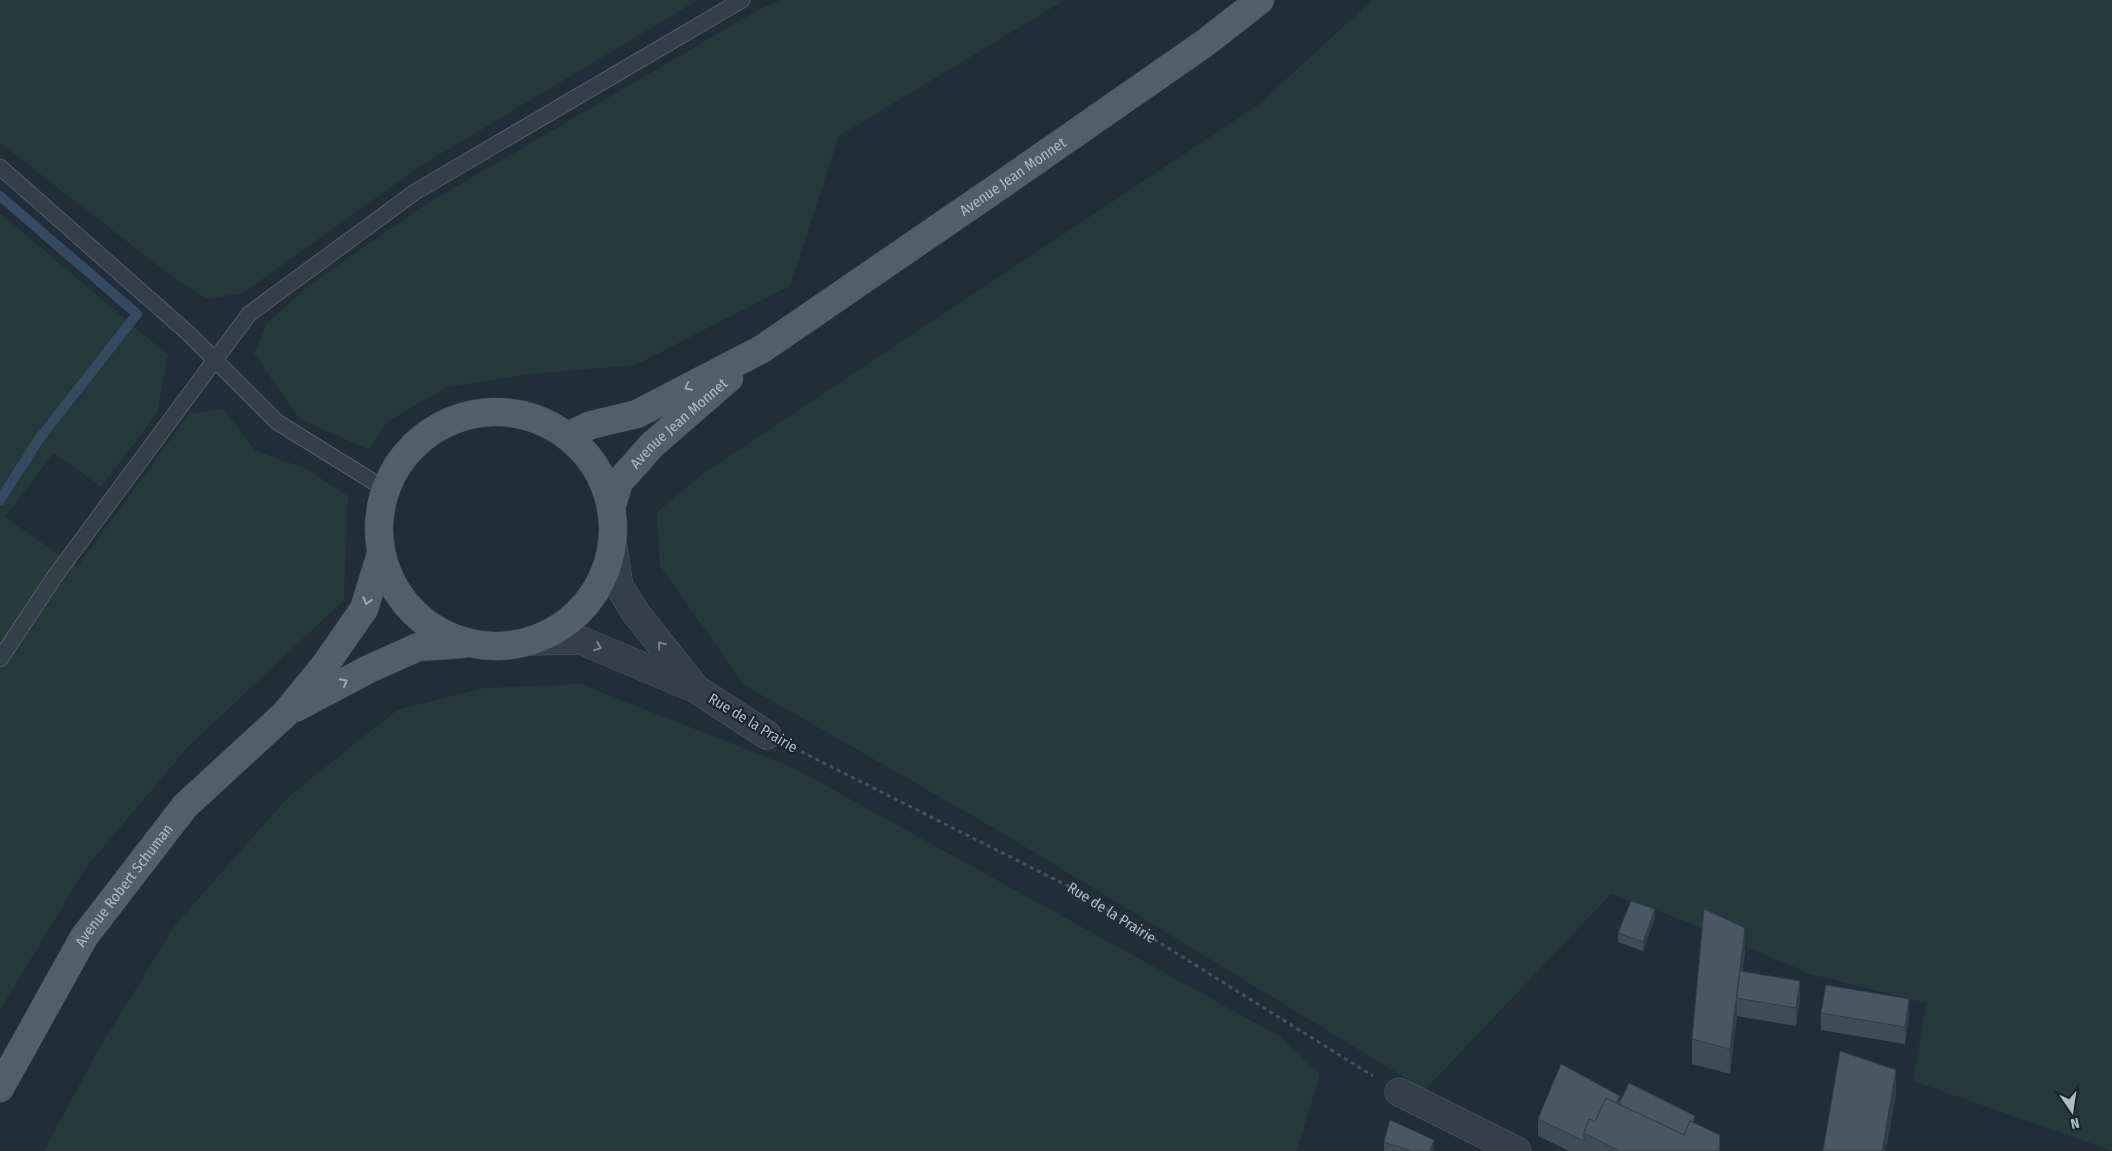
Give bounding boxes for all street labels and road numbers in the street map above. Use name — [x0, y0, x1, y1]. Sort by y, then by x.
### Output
street label: Avenue Jean Monnet — [956, 133, 1070, 220]
street label: Avenue Jean Monnet — [626, 374, 731, 472]
street label: Rue de la Prairie — [705, 689, 801, 757]
street label: Avenue Robert Schuman — [71, 820, 177, 950]
street label: Rue de la Prairie — [1064, 878, 1159, 947]

